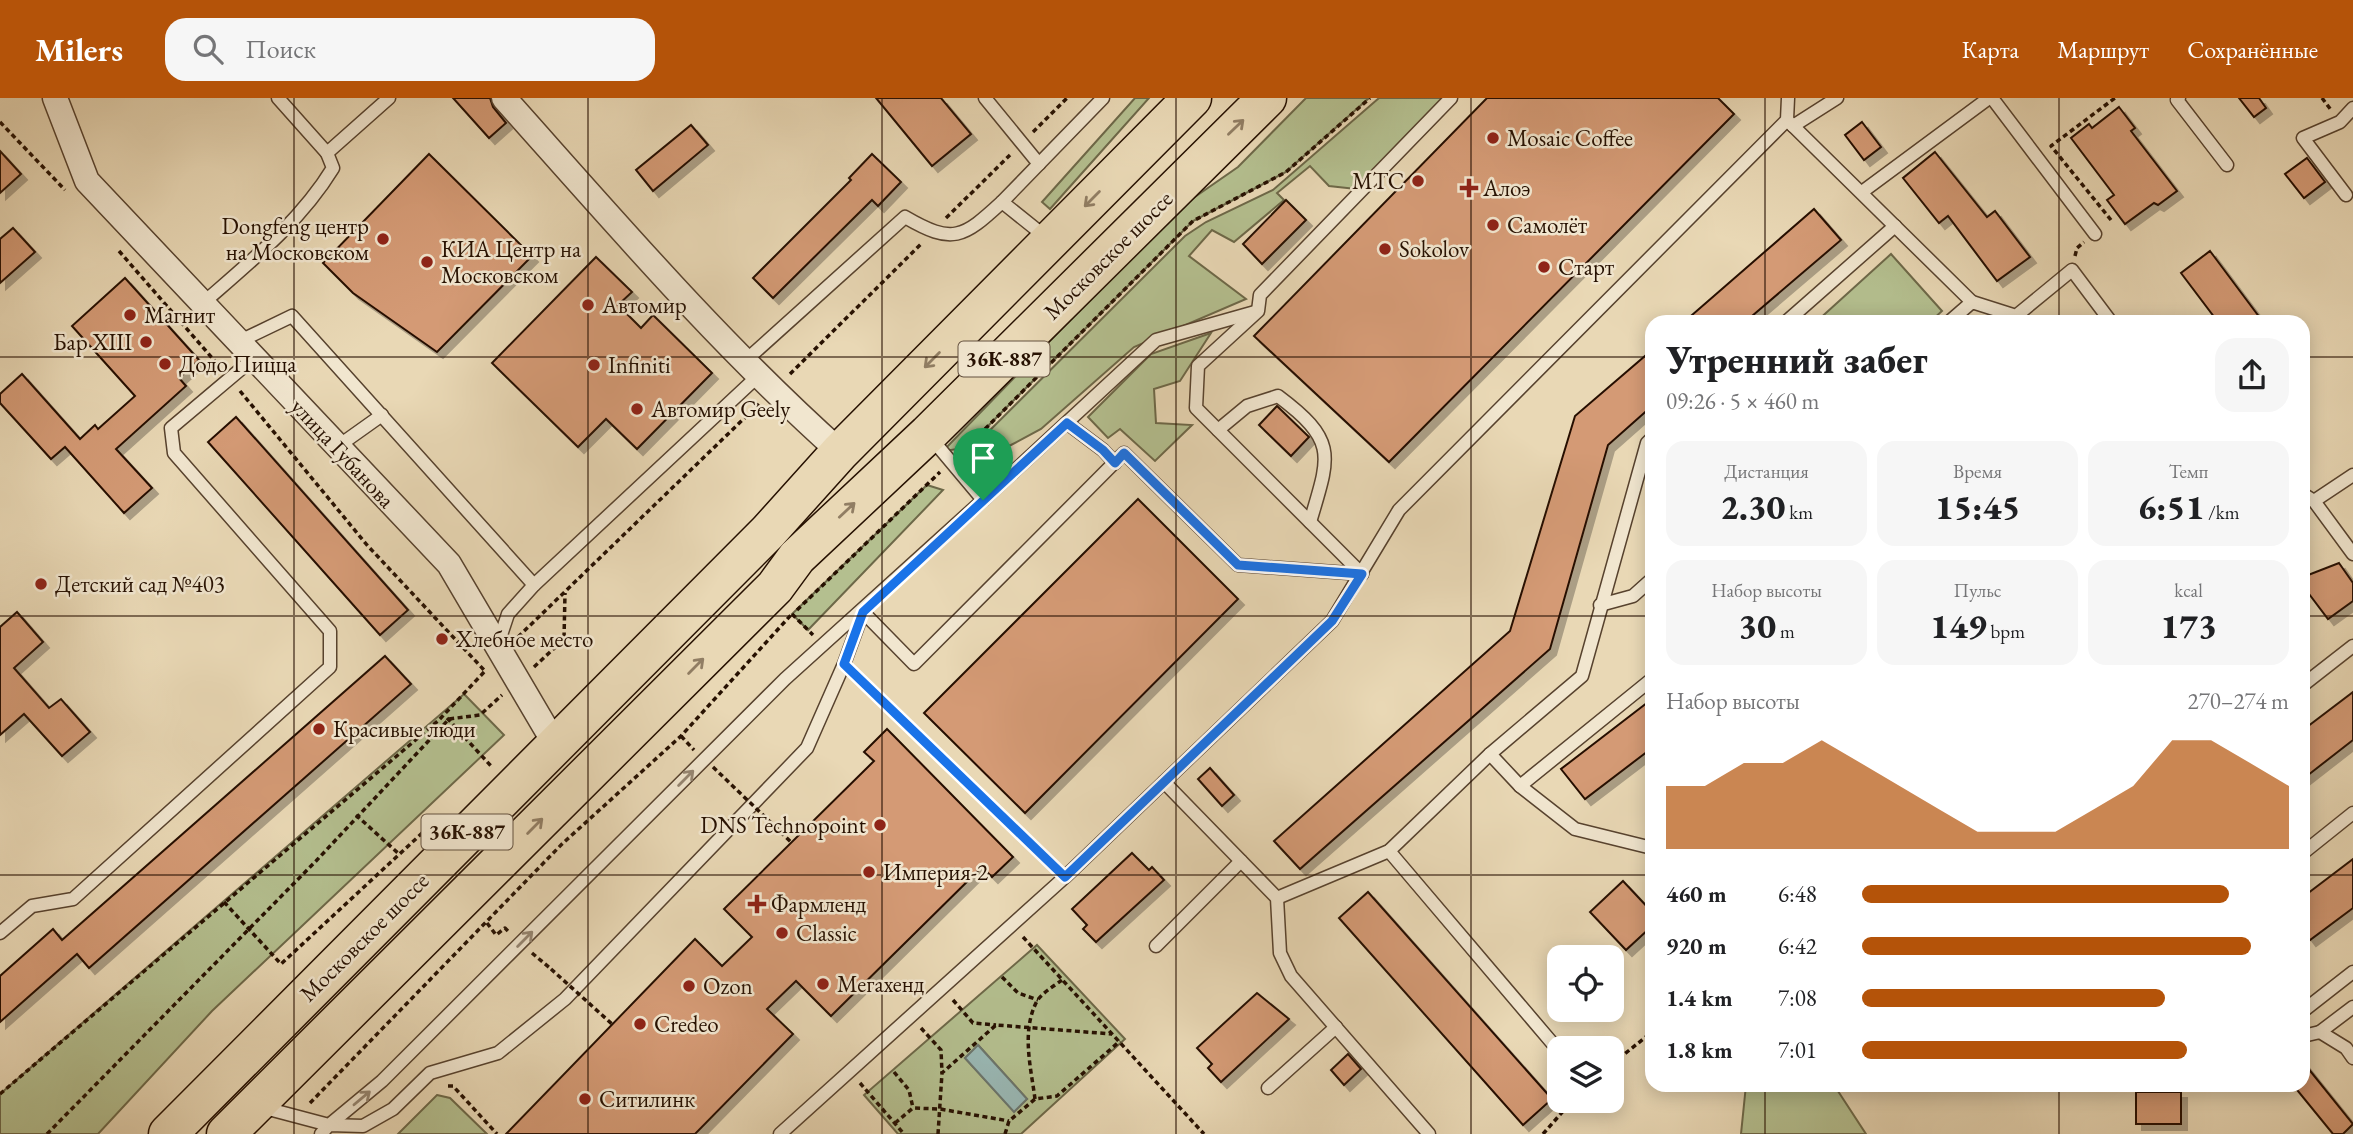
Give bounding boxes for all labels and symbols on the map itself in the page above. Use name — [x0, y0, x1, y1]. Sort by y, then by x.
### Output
one-way arrow — [1228, 119, 1245, 136]
place label: Mosaic Coffee — [1507, 123, 1633, 153]
marker: Mosaic Coffee — [1485, 130, 1501, 146]
place label: МТС — [1352, 166, 1404, 196]
marker: МТС — [1410, 173, 1426, 189]
place label: Алоэ — [1482, 173, 1530, 203]
marker: Алоэ — [1461, 180, 1477, 196]
street label: Московское шоссе — [1037, 184, 1179, 326]
one-way arrow — [1084, 190, 1101, 207]
place label: Самолёт — [1507, 210, 1588, 240]
place label: Dongfeng центр на Московском — [222, 211, 370, 267]
marker: Самолёт — [1485, 217, 1501, 233]
marker: Dongfeng центр на Московском — [375, 231, 391, 247]
place label: КИА Центр на Московском — [441, 234, 582, 290]
place label: Sokolov — [1399, 234, 1470, 264]
marker: Sokolov — [1377, 241, 1393, 257]
place label: Старт — [1558, 252, 1615, 282]
marker: КИА Центр на Московском — [419, 254, 435, 270]
marker: Старт — [1536, 259, 1552, 275]
place label: Автомир — [601, 290, 687, 320]
marker: Автомир — [580, 297, 596, 313]
place label: Магнит — [144, 300, 216, 330]
marker: Магнит — [122, 307, 138, 323]
place label: Бар XIII — [53, 327, 132, 357]
marker: Бар XIII — [138, 334, 154, 350]
road number: 36К-887 — [958, 342, 1050, 376]
place label: Додо Пицца — [179, 349, 297, 379]
place label: Infiniti — [608, 350, 671, 380]
one-way arrow — [923, 352, 940, 369]
marker: Додо Пицца — [157, 356, 173, 372]
marker: Infiniti — [586, 357, 602, 373]
street label: улица Губанова — [284, 392, 402, 515]
place label: Автомир Geely — [650, 394, 791, 424]
marker: Автомир Geely — [629, 401, 645, 417]
pin — [953, 428, 1013, 500]
one-way arrow — [838, 502, 856, 518]
place label: Детский сад №403 — [55, 569, 225, 599]
marker: Детский сад №403 — [33, 576, 49, 592]
place label: Хлебное место — [455, 624, 593, 654]
marker: Хлебное место — [434, 631, 450, 647]
one-way arrow — [687, 657, 704, 674]
place label: Красивые люди — [333, 714, 476, 744]
marker: Красивые люди — [311, 721, 327, 737]
one-way arrow — [677, 770, 694, 787]
place label: DNS Technopoint — [700, 810, 867, 840]
road number: 36К-887 — [421, 814, 512, 850]
marker: DNS Technopoint — [872, 817, 888, 833]
one-way arrow — [526, 818, 543, 835]
place label: Империя-2 — [883, 857, 988, 887]
marker: Империя-2 — [861, 864, 877, 880]
street label: Московское шоссе — [293, 866, 435, 1008]
place label: Фармленд — [771, 889, 867, 919]
marker: Фармленд — [749, 896, 765, 912]
place label: Classic — [796, 918, 857, 948]
marker: Classic — [774, 925, 790, 941]
one-way arrow — [517, 931, 534, 948]
place label: Мегахенд — [837, 969, 925, 999]
place label: Ozon — [703, 971, 753, 1001]
marker: Мегахенд — [815, 976, 831, 992]
marker: Ozon — [681, 978, 697, 994]
place label: Credeo — [654, 1009, 719, 1039]
marker: Credeo — [632, 1016, 648, 1032]
place label: Ситилинк — [599, 1084, 695, 1114]
one-way arrow — [353, 1090, 371, 1106]
marker: Ситилинк — [577, 1091, 593, 1107]

